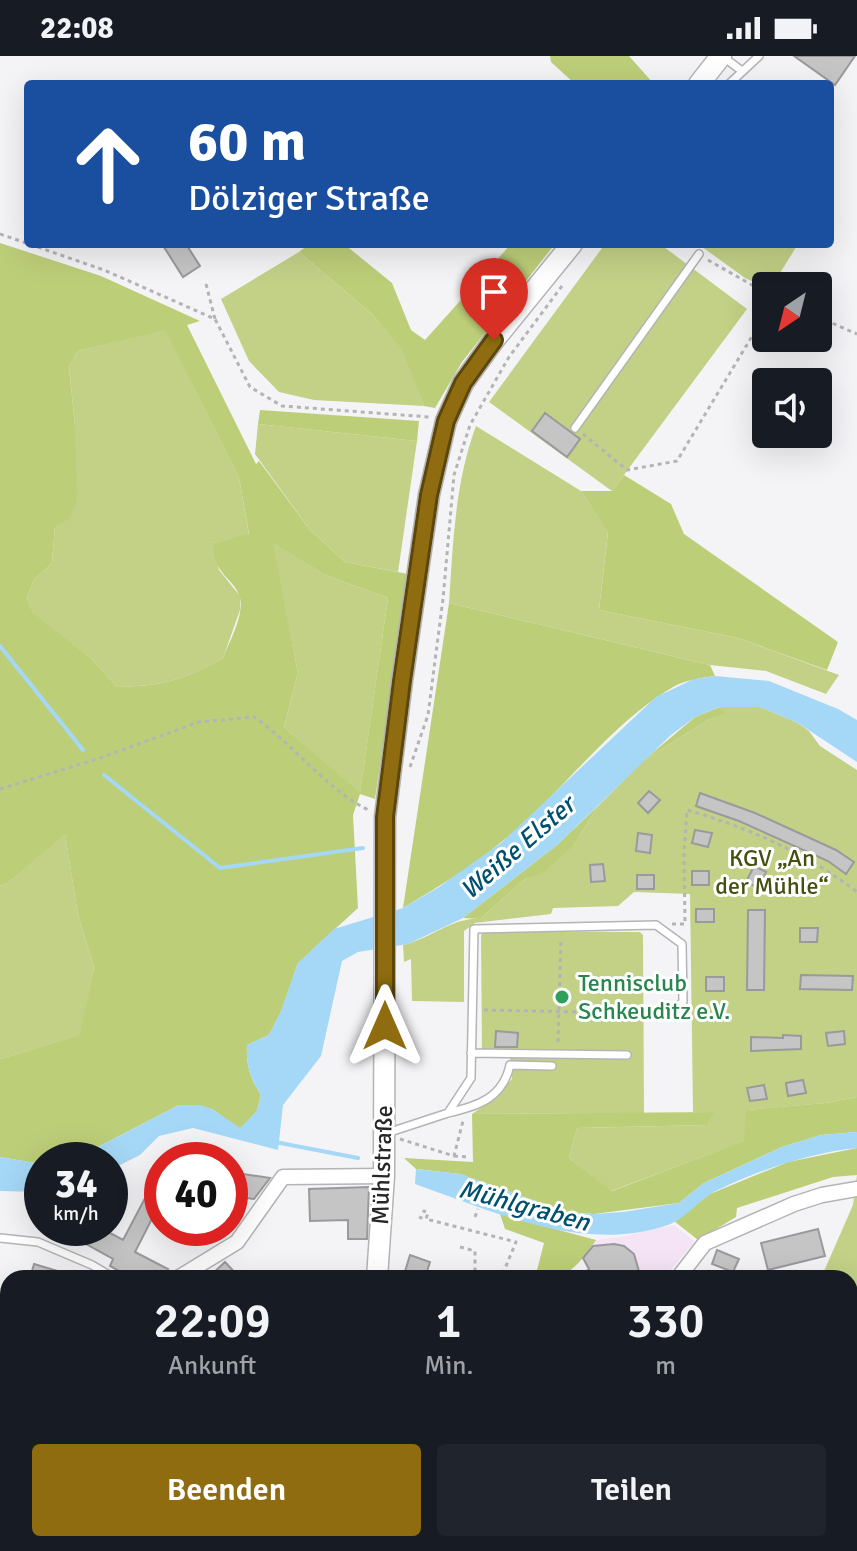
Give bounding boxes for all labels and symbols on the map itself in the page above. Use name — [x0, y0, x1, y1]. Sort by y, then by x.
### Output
pin — [460, 258, 528, 340]
north arrow — [752, 272, 832, 352]
water label: Weiße Elster — [454, 787, 584, 906]
park label: KGV „An der Mühle“ — [715, 843, 829, 901]
place label: Tennisclub Schkeuditz e.V. — [578, 968, 730, 1026]
position arrow — [343, 984, 427, 1068]
marker: Tennisclub Schkeuditz e.V. — [553, 988, 571, 1006]
street label: Mühlstraße — [365, 1105, 399, 1225]
speed limit sign: 40 — [144, 1142, 248, 1246]
water label: Mühlgraben — [455, 1173, 594, 1239]

